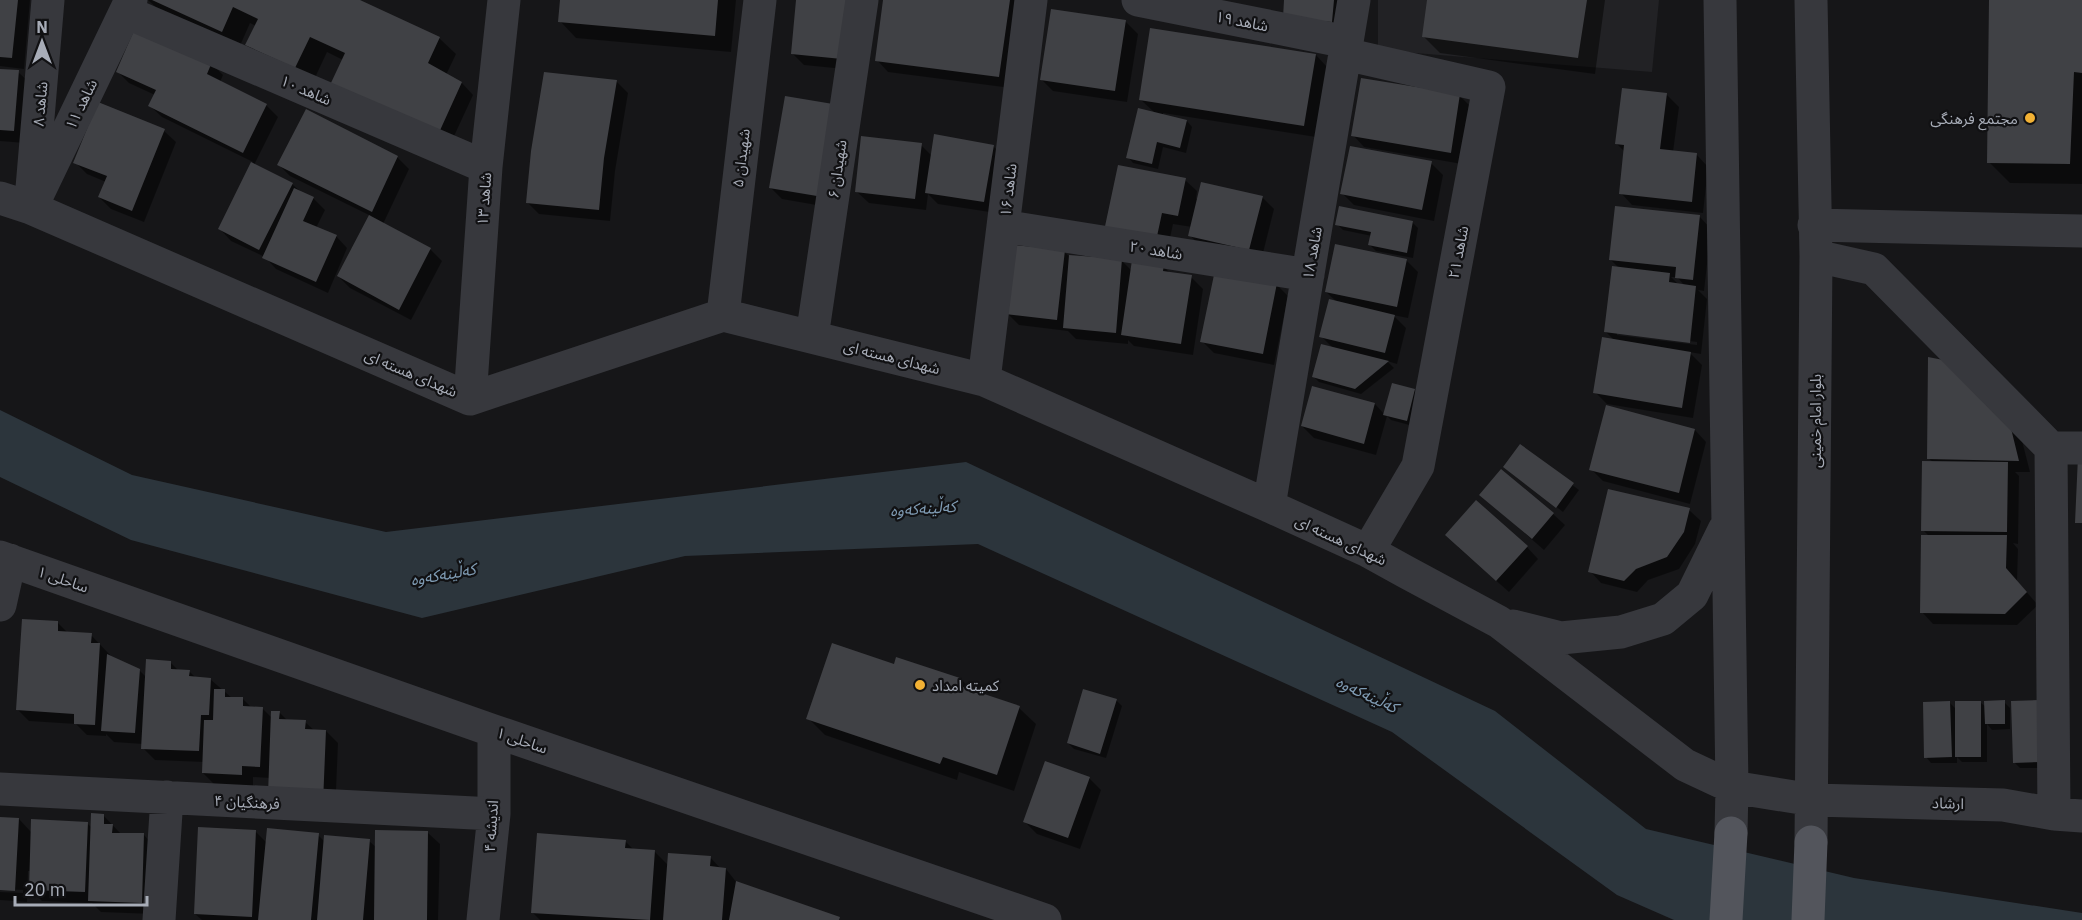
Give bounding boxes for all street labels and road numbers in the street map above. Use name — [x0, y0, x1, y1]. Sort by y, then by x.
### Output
street label: شاهد ۱۹ — [1214, 7, 1270, 35]
street label: شاهد ۱۰ — [278, 71, 335, 109]
street label: شاهد ۱۱ — [61, 76, 101, 132]
street label: شاهد ۸ — [29, 81, 51, 127]
street label: شهیدان ۵ — [728, 127, 754, 188]
street label: شهیدان ۶ — [823, 138, 851, 199]
street label: شاهد ۱۶ — [995, 162, 1021, 218]
street label: شاهد ۱۳ — [473, 171, 495, 226]
street label: شاهد ۲۱ — [1444, 224, 1472, 280]
street label: شاهد ۱۸ — [1298, 225, 1326, 281]
street label: شاهد ۲۰ — [1128, 236, 1184, 264]
street label: شهدای هسته ای — [842, 336, 942, 378]
street label: شهدای هسته ای — [362, 345, 460, 401]
street label: بلوار امام خمینی — [1806, 374, 1827, 468]
street label: شهدای هسته ای — [1292, 511, 1390, 570]
street label: ساحلی ۱ — [35, 561, 91, 597]
street label: ساحلی ۱ — [494, 722, 550, 758]
street label: فرهنگیان ۴ — [214, 791, 281, 813]
street label: ارشاد — [1932, 793, 1964, 813]
street label: اندیشه ۴ — [480, 799, 502, 853]

